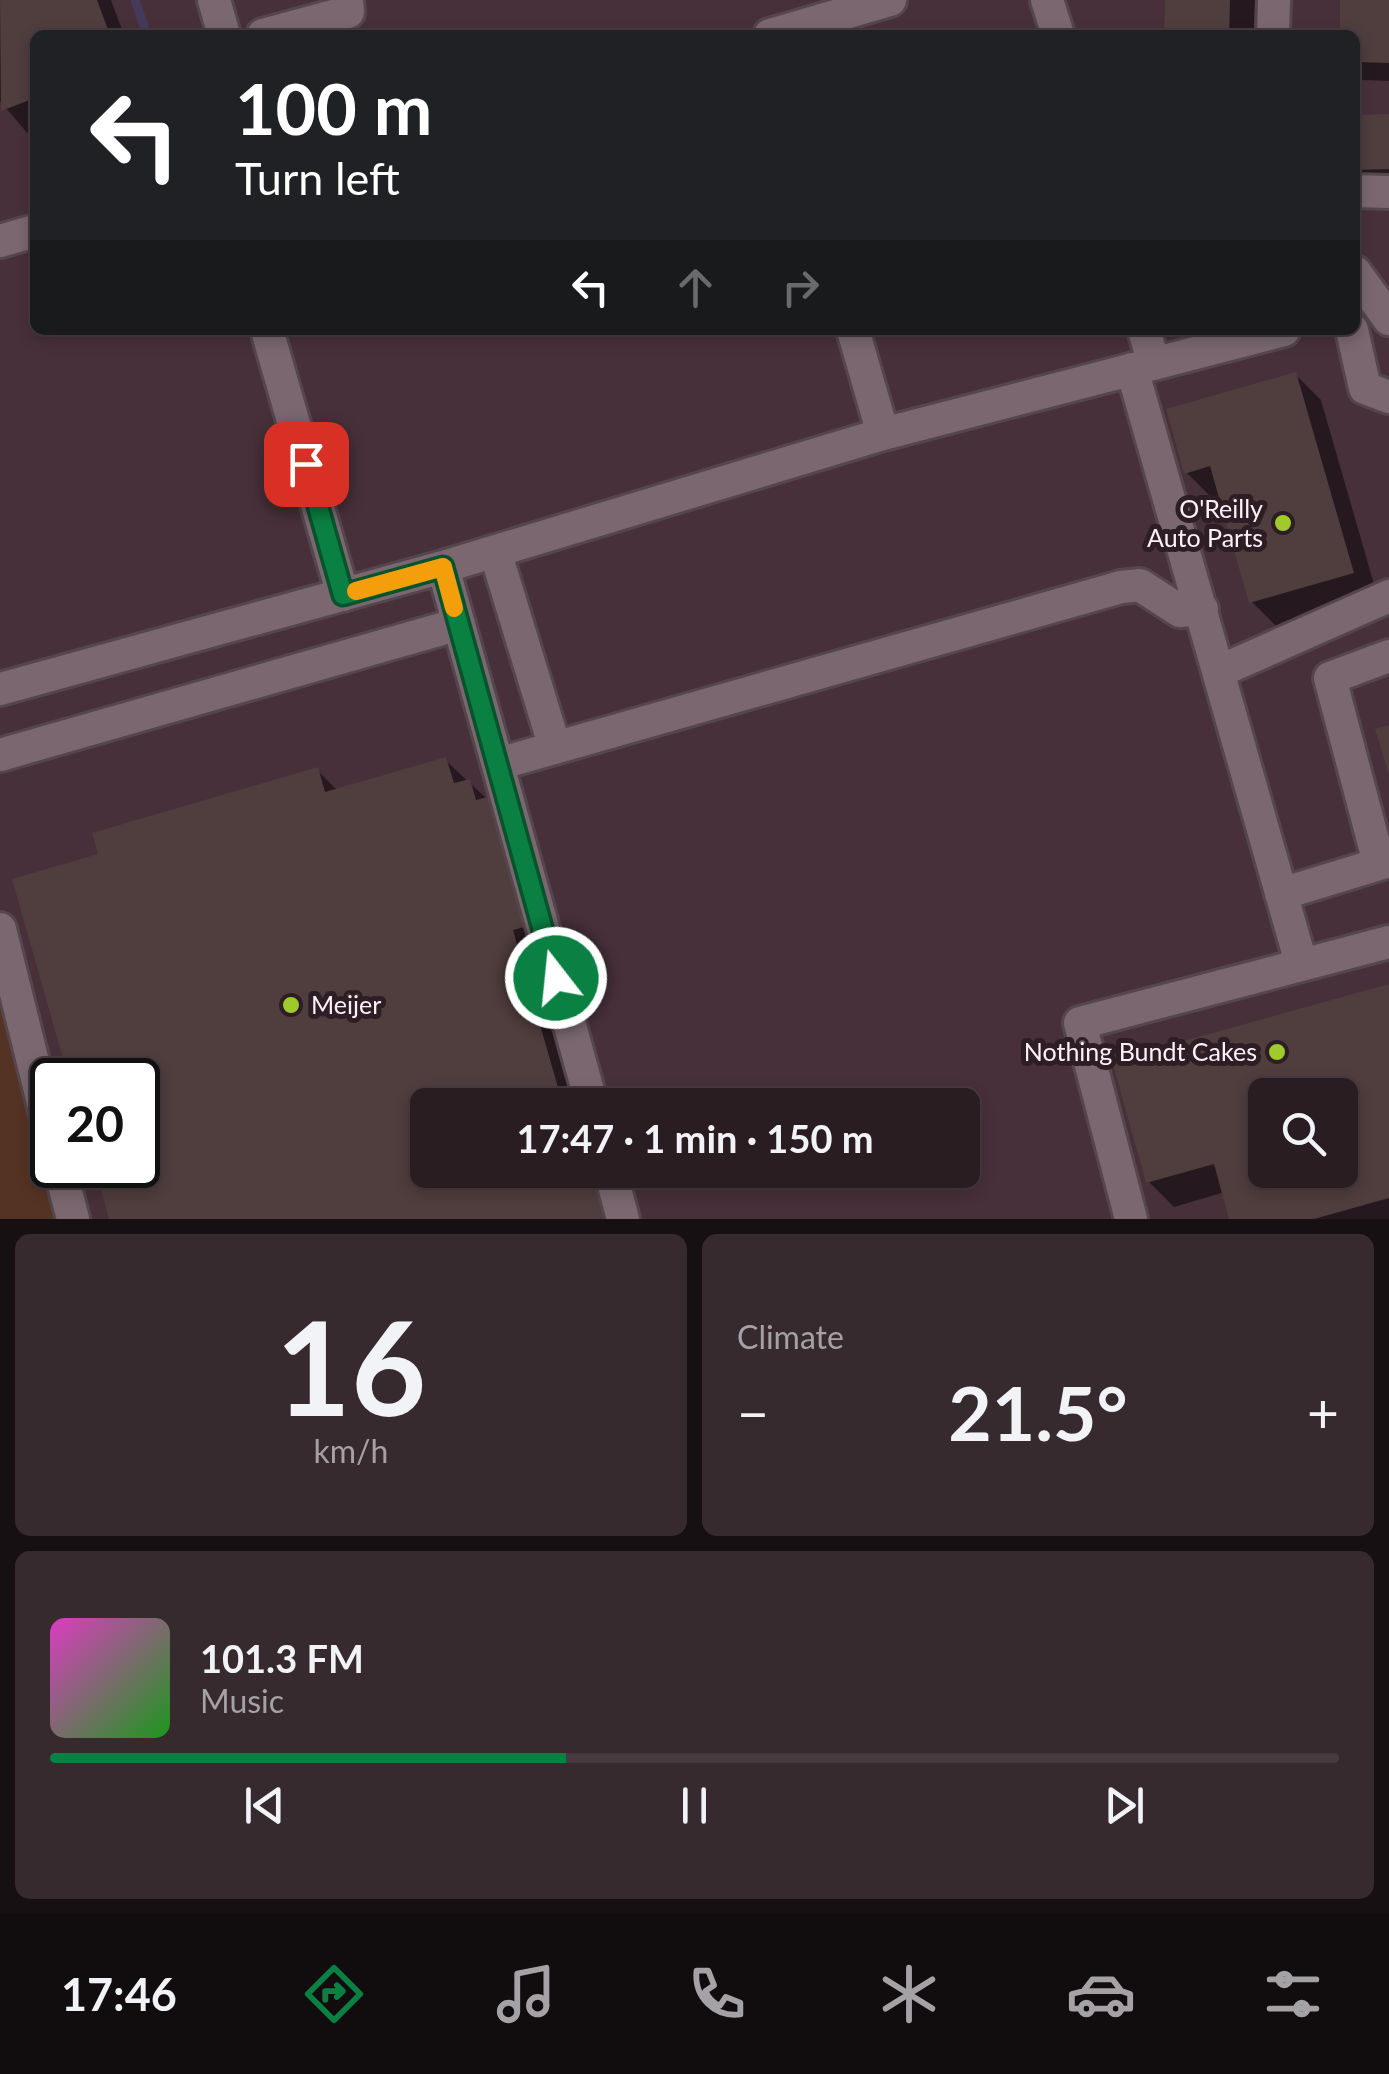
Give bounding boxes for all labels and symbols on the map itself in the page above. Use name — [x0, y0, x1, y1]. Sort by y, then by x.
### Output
pin — [264, 422, 349, 507]
place label: O'Reilly Auto Parts — [1147, 493, 1263, 552]
marker: O'Reilly Auto Parts — [1272, 512, 1294, 534]
position arrow — [504, 926, 608, 1030]
place label: Meijer — [311, 989, 381, 1019]
marker: Meijer — [280, 994, 302, 1016]
place label: Nothing Bundt Cakes — [1024, 1036, 1257, 1066]
marker: Nothing Bundt Cakes — [1266, 1041, 1288, 1063]
speed limit sign: 20 — [30, 1058, 160, 1188]

